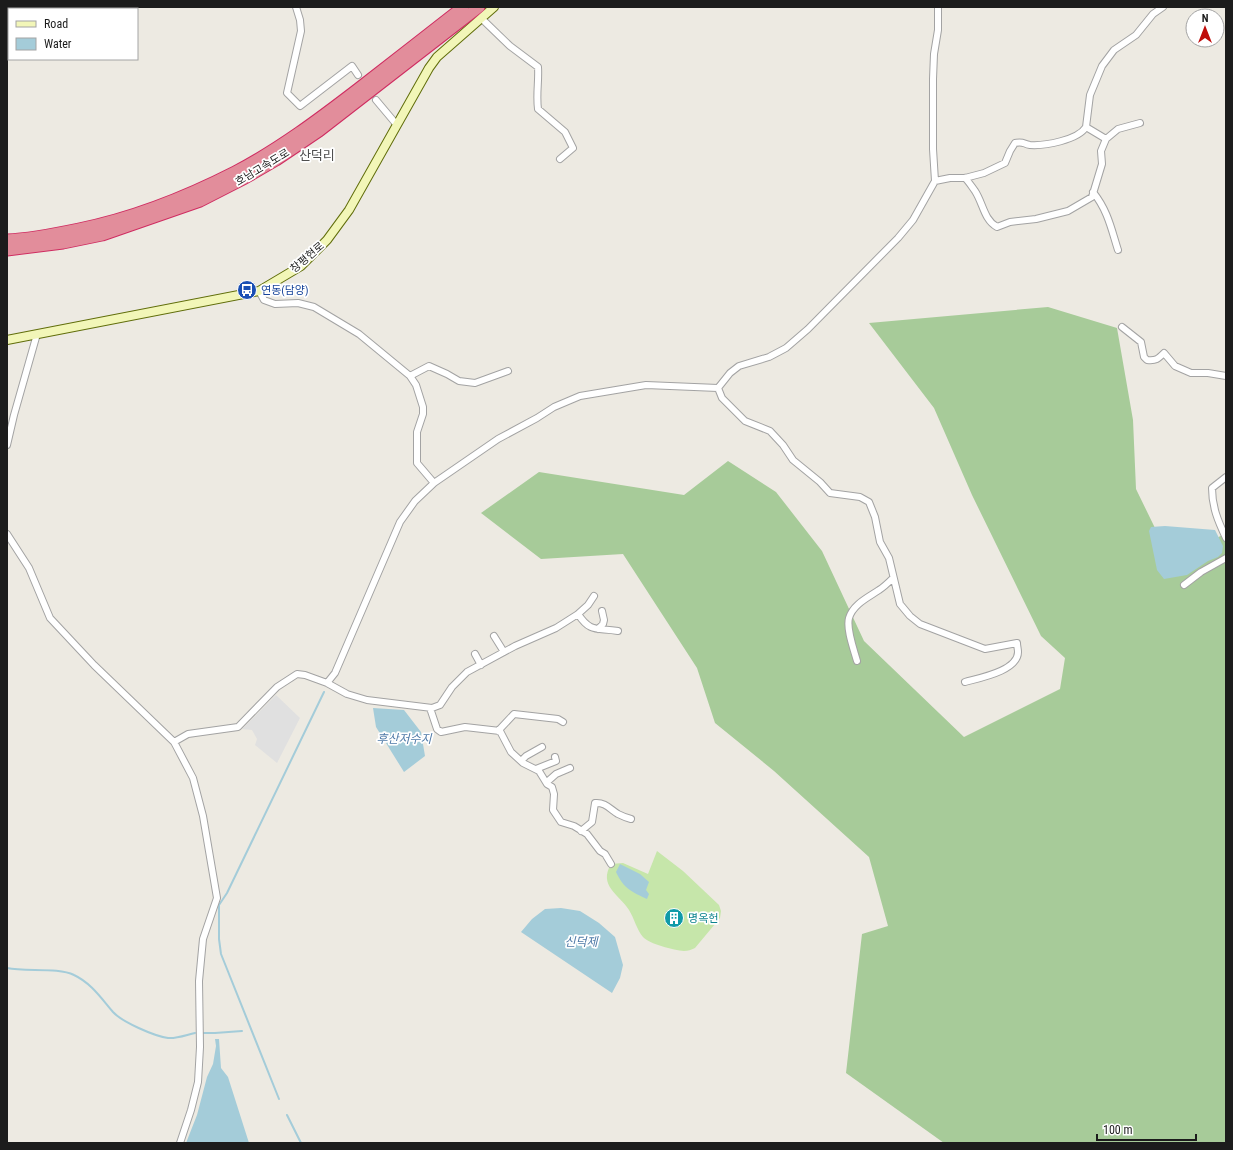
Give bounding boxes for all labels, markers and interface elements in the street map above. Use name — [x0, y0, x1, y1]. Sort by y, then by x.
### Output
legend — [8, 8, 138, 60]
north arrow — [1185, 8, 1225, 48]
text: N — [1202, 12, 1209, 25]
text: Road — [44, 17, 68, 31]
text: Water — [44, 37, 72, 51]
street label: 호남고속도로 — [233, 146, 292, 189]
district label: 산덕리 — [299, 148, 335, 163]
street label: 창평현로 — [288, 239, 327, 276]
bus stop icon: 연동(담양) — [236, 279, 258, 301]
place label: 연동(담양) — [261, 284, 308, 297]
water label: 후산저수지 — [376, 732, 433, 746]
building icon: 명옥헌 — [663, 907, 685, 929]
place label: 명옥헌 — [688, 912, 718, 925]
water label: 신덕제 — [564, 935, 600, 949]
scale bar — [1097, 1116, 1196, 1142]
text: 100 m — [1103, 1123, 1133, 1137]

